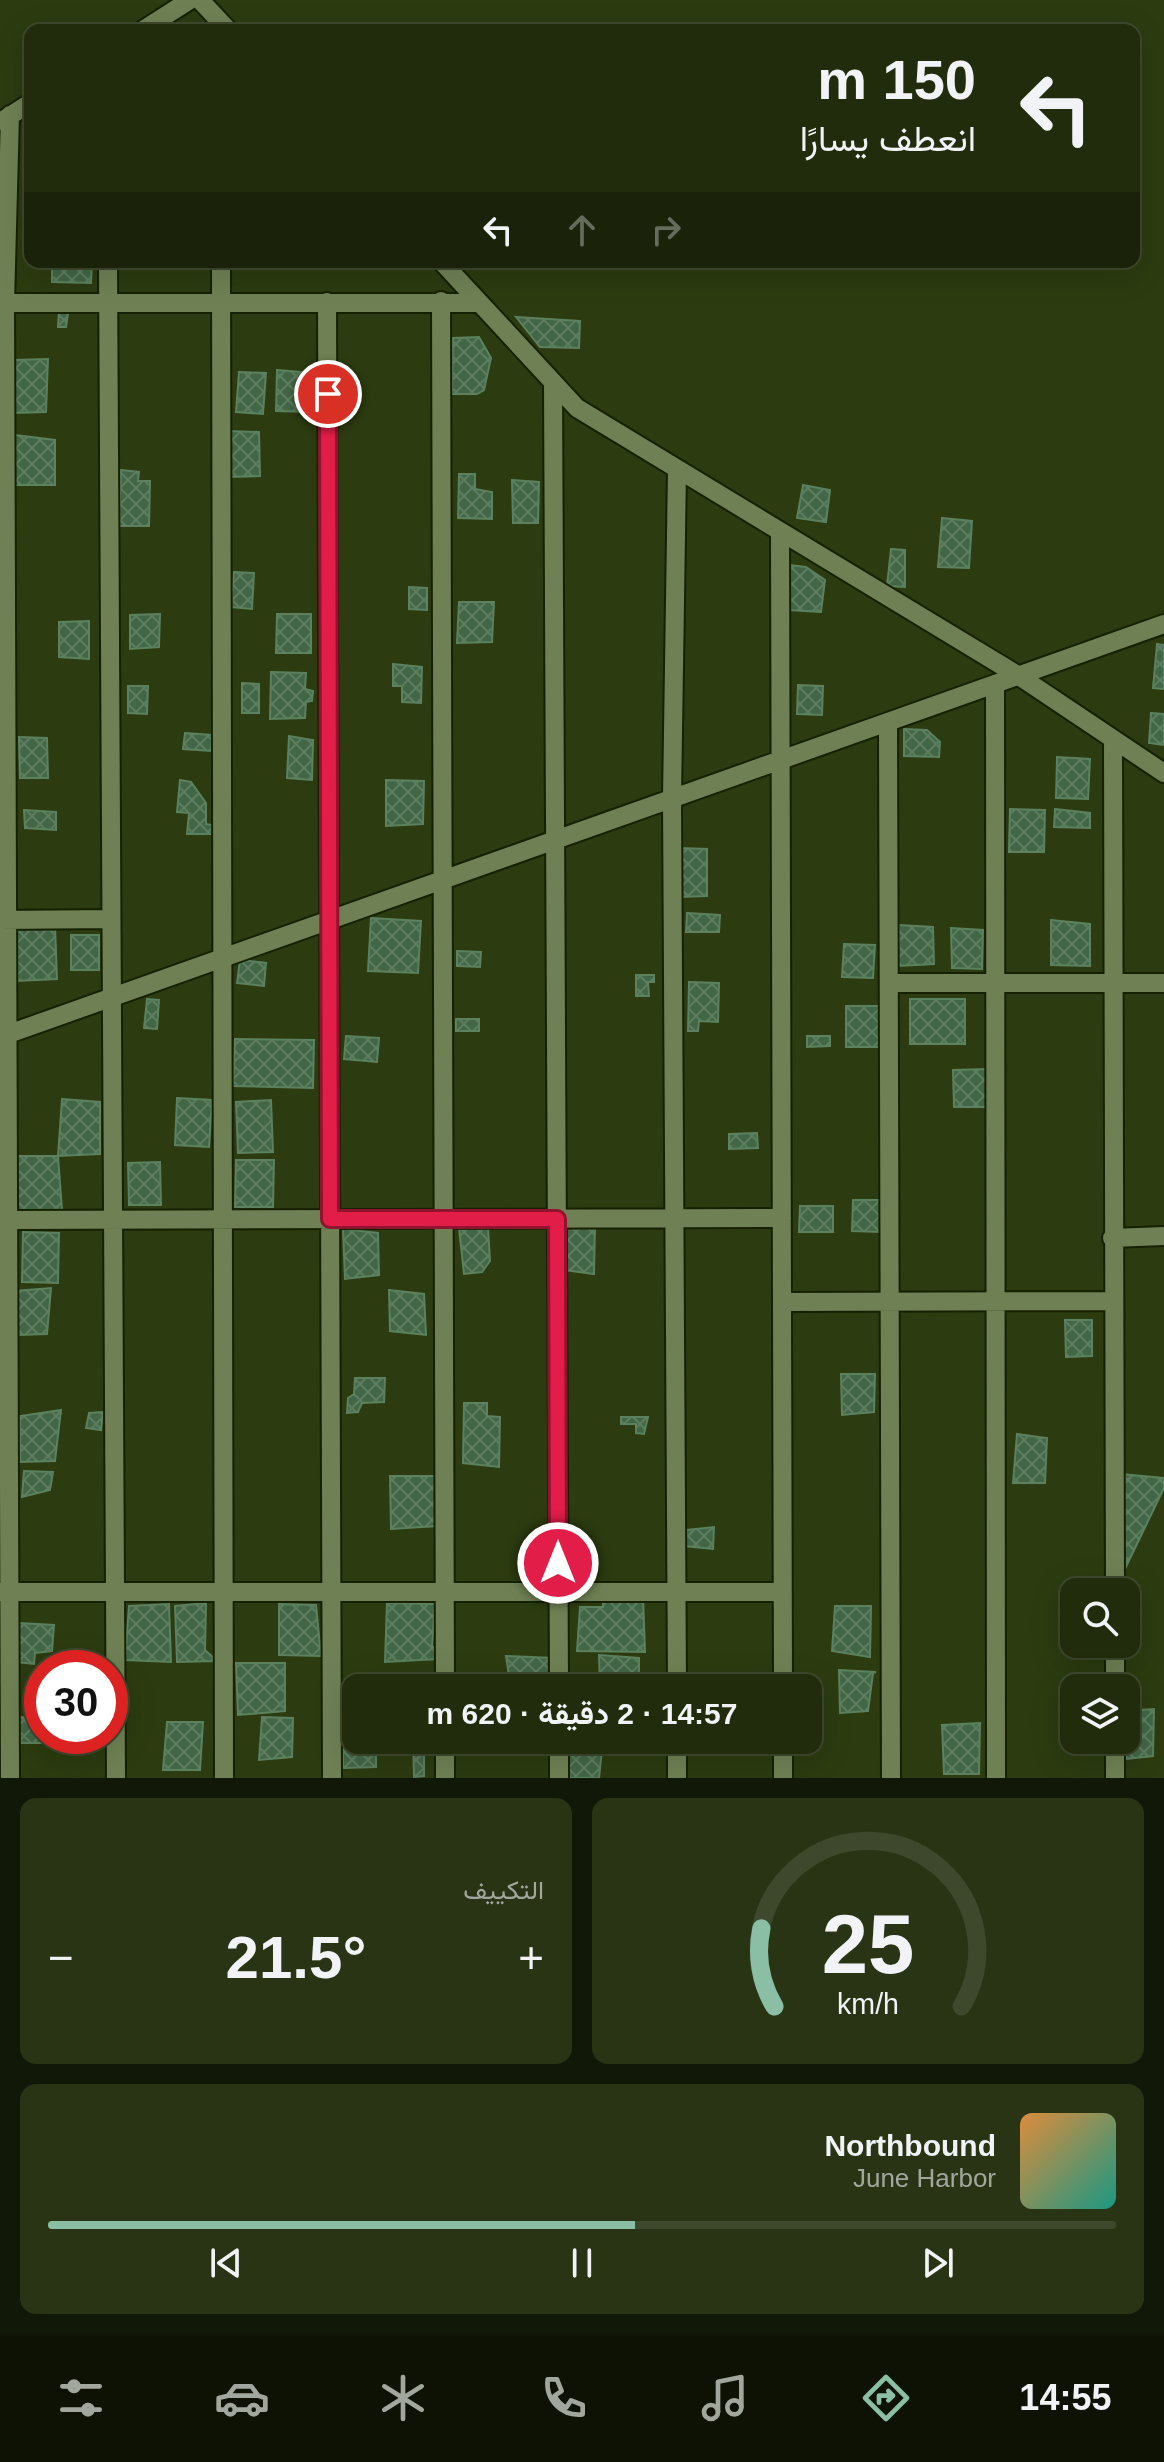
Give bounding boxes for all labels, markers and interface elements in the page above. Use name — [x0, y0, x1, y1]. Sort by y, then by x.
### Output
text: 150 m — [817, 48, 976, 111]
icon: left — [1004, 56, 1108, 160]
text: انعطف يسارًا — [800, 118, 976, 159]
icon: left — [476, 208, 520, 252]
icon: ahead — [560, 208, 604, 252]
icon: right — [644, 208, 688, 252]
pin — [294, 360, 362, 428]
icon: arrive — [306, 372, 350, 416]
position arrow — [516, 1521, 600, 1605]
map controls — [1060, 1578, 1140, 1754]
button: search — [1060, 1578, 1140, 1658]
speed limit sign: 30 — [24, 1650, 128, 1754]
button: layers — [1060, 1674, 1140, 1754]
text: 14:57 · 2 دقيقة · 620 m — [427, 1697, 737, 1730]
text: التكييف — [463, 1875, 544, 1905]
text: 25 — [822, 1898, 914, 1991]
text: 21.5° — [226, 1924, 366, 1991]
text: − — [48, 1933, 74, 1982]
text: + — [518, 1933, 544, 1982]
text: km/h — [837, 1988, 899, 2020]
text: Northbound — [824, 2129, 996, 2162]
text: June Harbor — [853, 2163, 996, 2193]
icon: previous — [204, 2241, 248, 2285]
icon: pause — [560, 2241, 604, 2285]
icon: next — [916, 2241, 960, 2285]
icon: filters — [53, 2370, 109, 2426]
icon: car — [214, 2370, 270, 2426]
icon: climate — [375, 2370, 431, 2426]
icon: phone — [536, 2370, 592, 2426]
icon: music — [697, 2370, 753, 2426]
icon: directions — [858, 2370, 914, 2426]
text: 14:55 — [1019, 2377, 1111, 2418]

